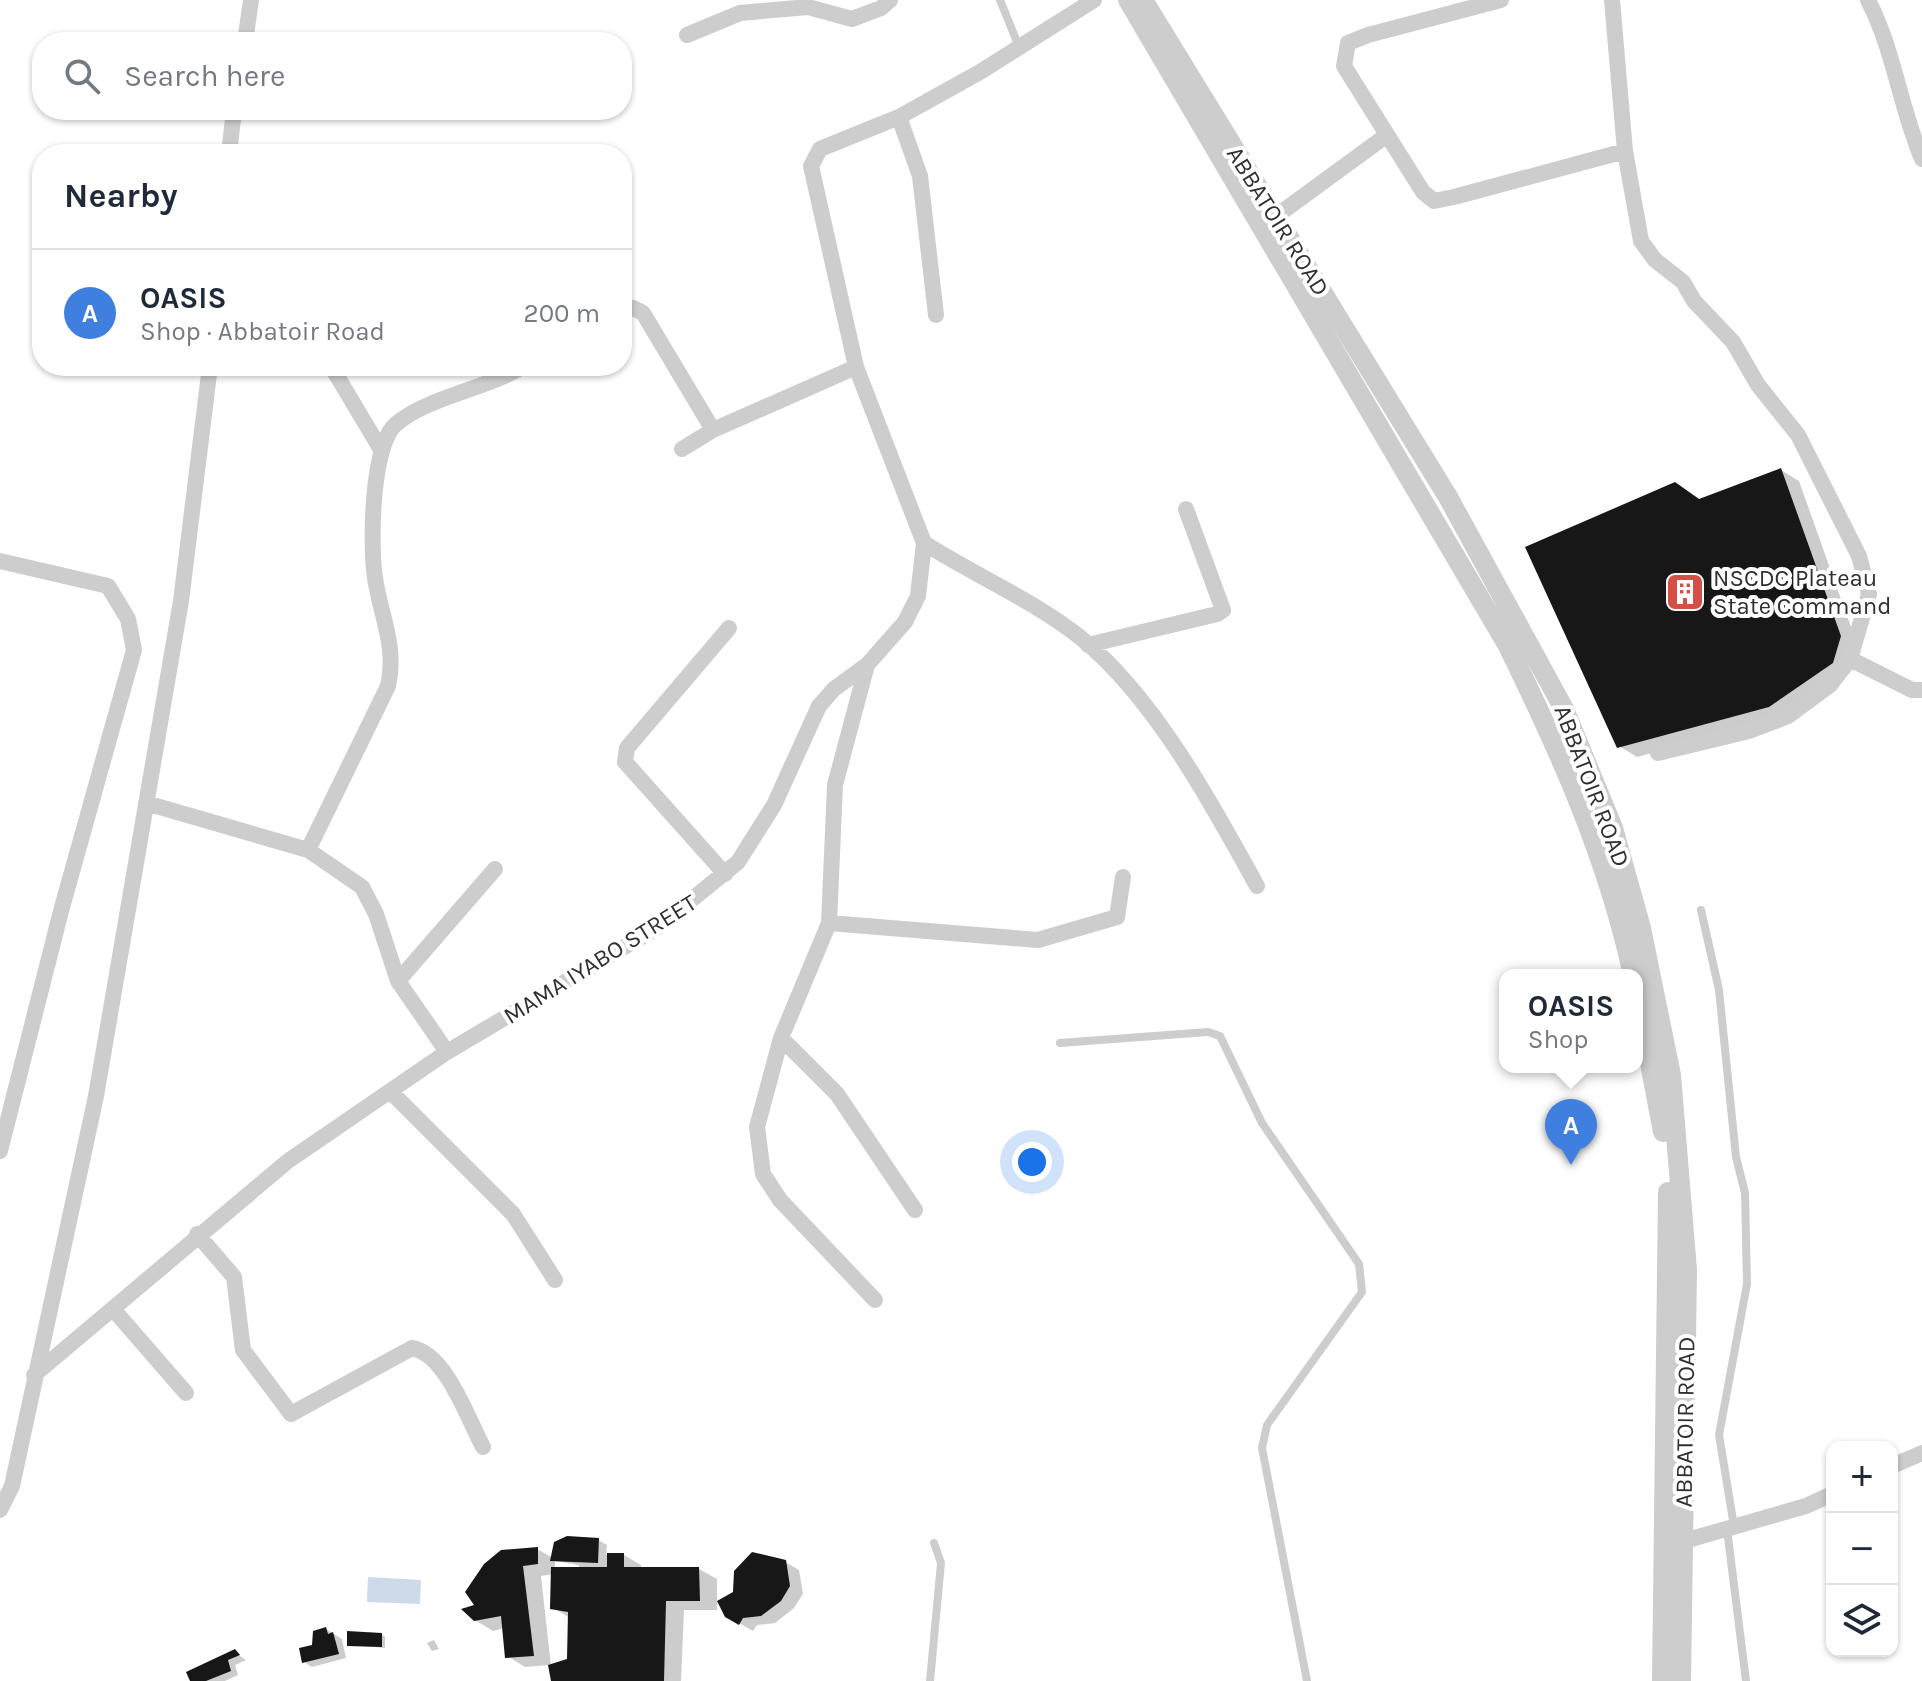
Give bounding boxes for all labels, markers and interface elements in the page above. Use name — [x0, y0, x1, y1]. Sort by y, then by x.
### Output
search box — [32, 32, 632, 120]
icon: search — [60, 54, 104, 98]
text: Search here — [124, 58, 285, 94]
street label: ABBATOIR ROAD — [1221, 141, 1335, 301]
text: Nearby — [64, 176, 178, 216]
text: OASIS — [140, 280, 227, 316]
text: A — [82, 298, 98, 329]
text: 200 m — [524, 298, 600, 329]
text: Shop · Abbatoir Road — [140, 316, 385, 347]
place label: NSCDC Plateau State Command — [1713, 564, 1891, 620]
building icon: NSCDC Plateau State Command — [1664, 571, 1706, 613]
street label: ABBATOIR ROAD — [1548, 701, 1636, 871]
street label: MAMA IYABO STREET — [498, 888, 702, 1030]
popup — [1499, 969, 1643, 1073]
text: OASIS — [1528, 988, 1614, 1024]
text: Shop — [1528, 1024, 1589, 1055]
pin: A — [1545, 1099, 1597, 1165]
your location — [1012, 1142, 1052, 1182]
street label: ABBATOIR ROAD — [1670, 1336, 1700, 1508]
map controls — [1826, 1441, 1898, 1657]
button: + — [1826, 1441, 1898, 1513]
button: − — [1826, 1513, 1898, 1585]
button: layers — [1826, 1585, 1898, 1657]

